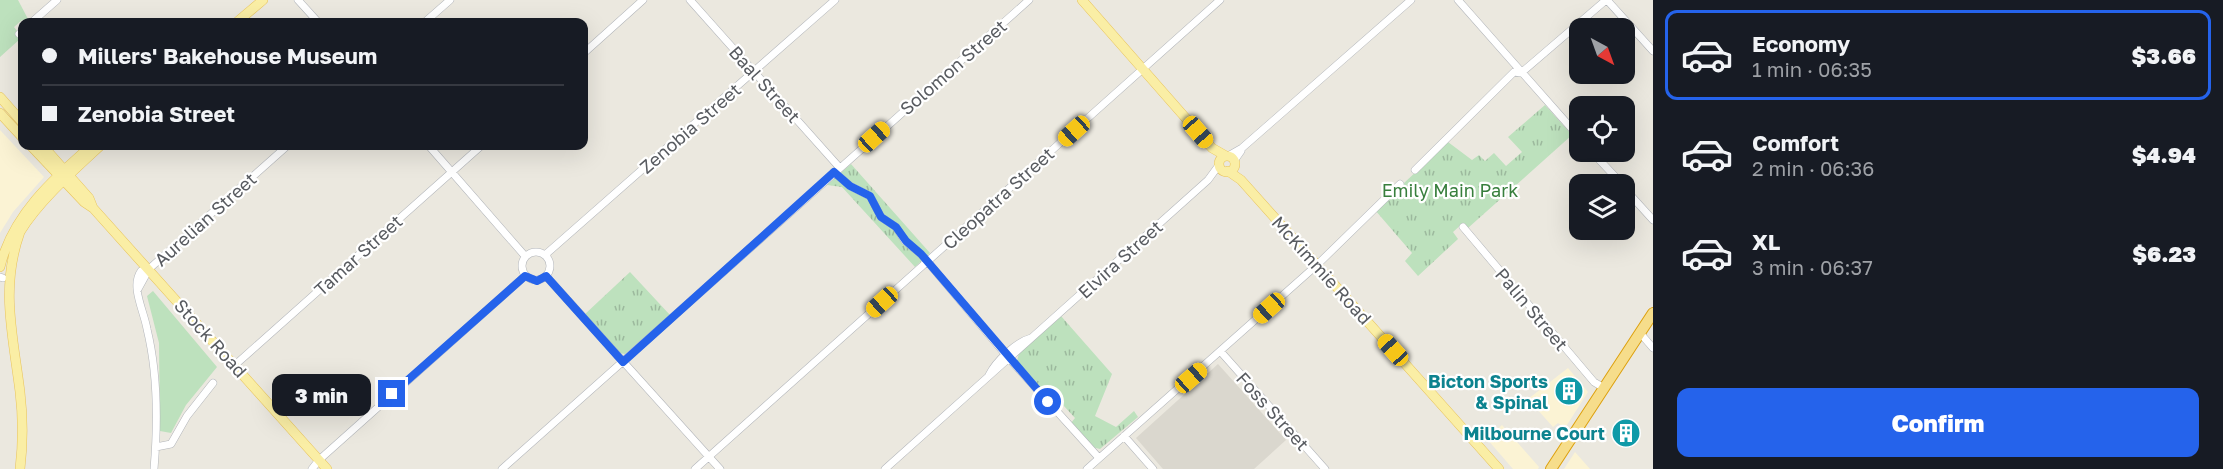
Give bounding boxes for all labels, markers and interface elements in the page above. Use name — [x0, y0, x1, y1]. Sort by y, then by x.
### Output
street label: Solomon Street — [895, 15, 1011, 119]
north arrow — [1569, 18, 1635, 84]
map controls — [1569, 18, 1635, 240]
icon: car — [1680, 28, 1734, 82]
text: Economy — [1752, 30, 1850, 57]
street label: Baal Street — [725, 41, 805, 127]
text: Millers' Bakehouse Museum — [78, 42, 377, 69]
text: $3.66 — [2132, 42, 2196, 69]
text: 1 min · 06:35 — [1752, 57, 1872, 81]
street label: Zenobia Street — [635, 78, 745, 178]
button: locate — [1569, 96, 1635, 162]
text: Zenobia Street — [78, 100, 235, 127]
car — [1055, 112, 1093, 150]
car — [1179, 113, 1217, 151]
car — [855, 118, 893, 156]
icon: car — [1680, 127, 1734, 181]
text: Comfort — [1752, 129, 1839, 156]
text: $4.94 — [2132, 141, 2196, 168]
street label: Cleopatra Street — [938, 142, 1058, 254]
text: 2 min · 06:36 — [1752, 156, 1874, 180]
street label: Aurelian Street — [150, 168, 260, 270]
button: layers — [1569, 174, 1635, 240]
park label: Emily Main Park — [1382, 179, 1518, 201]
street label: Tamar Street — [310, 210, 406, 300]
street label: McKimmie Road — [1268, 211, 1376, 329]
street label: Elvira Street — [1073, 215, 1167, 303]
icon: car — [1680, 226, 1734, 280]
text: XL — [1752, 228, 1780, 255]
text: $6.23 — [2132, 240, 2196, 267]
text: 3 min · 06:37 — [1752, 255, 1873, 279]
street label: Palin Street — [1491, 263, 1573, 355]
car — [863, 283, 901, 321]
car — [1250, 289, 1288, 327]
street label: Stock Road — [170, 294, 252, 382]
car — [1374, 331, 1412, 369]
car — [1172, 359, 1210, 397]
street label: Foss Street — [1232, 367, 1314, 455]
place label: Bicton Sports & Spinal — [1428, 370, 1548, 413]
callout: 3 min — [272, 373, 371, 415]
building icon: Bicton Sports & Spinal — [1553, 375, 1585, 407]
route end — [378, 380, 405, 407]
text: 3 min — [295, 383, 348, 407]
route start — [1034, 388, 1061, 415]
button: Confirm — [1677, 388, 2199, 457]
building icon: Milbourne Court — [1610, 417, 1642, 449]
place label: Milbourne Court — [1464, 422, 1605, 444]

